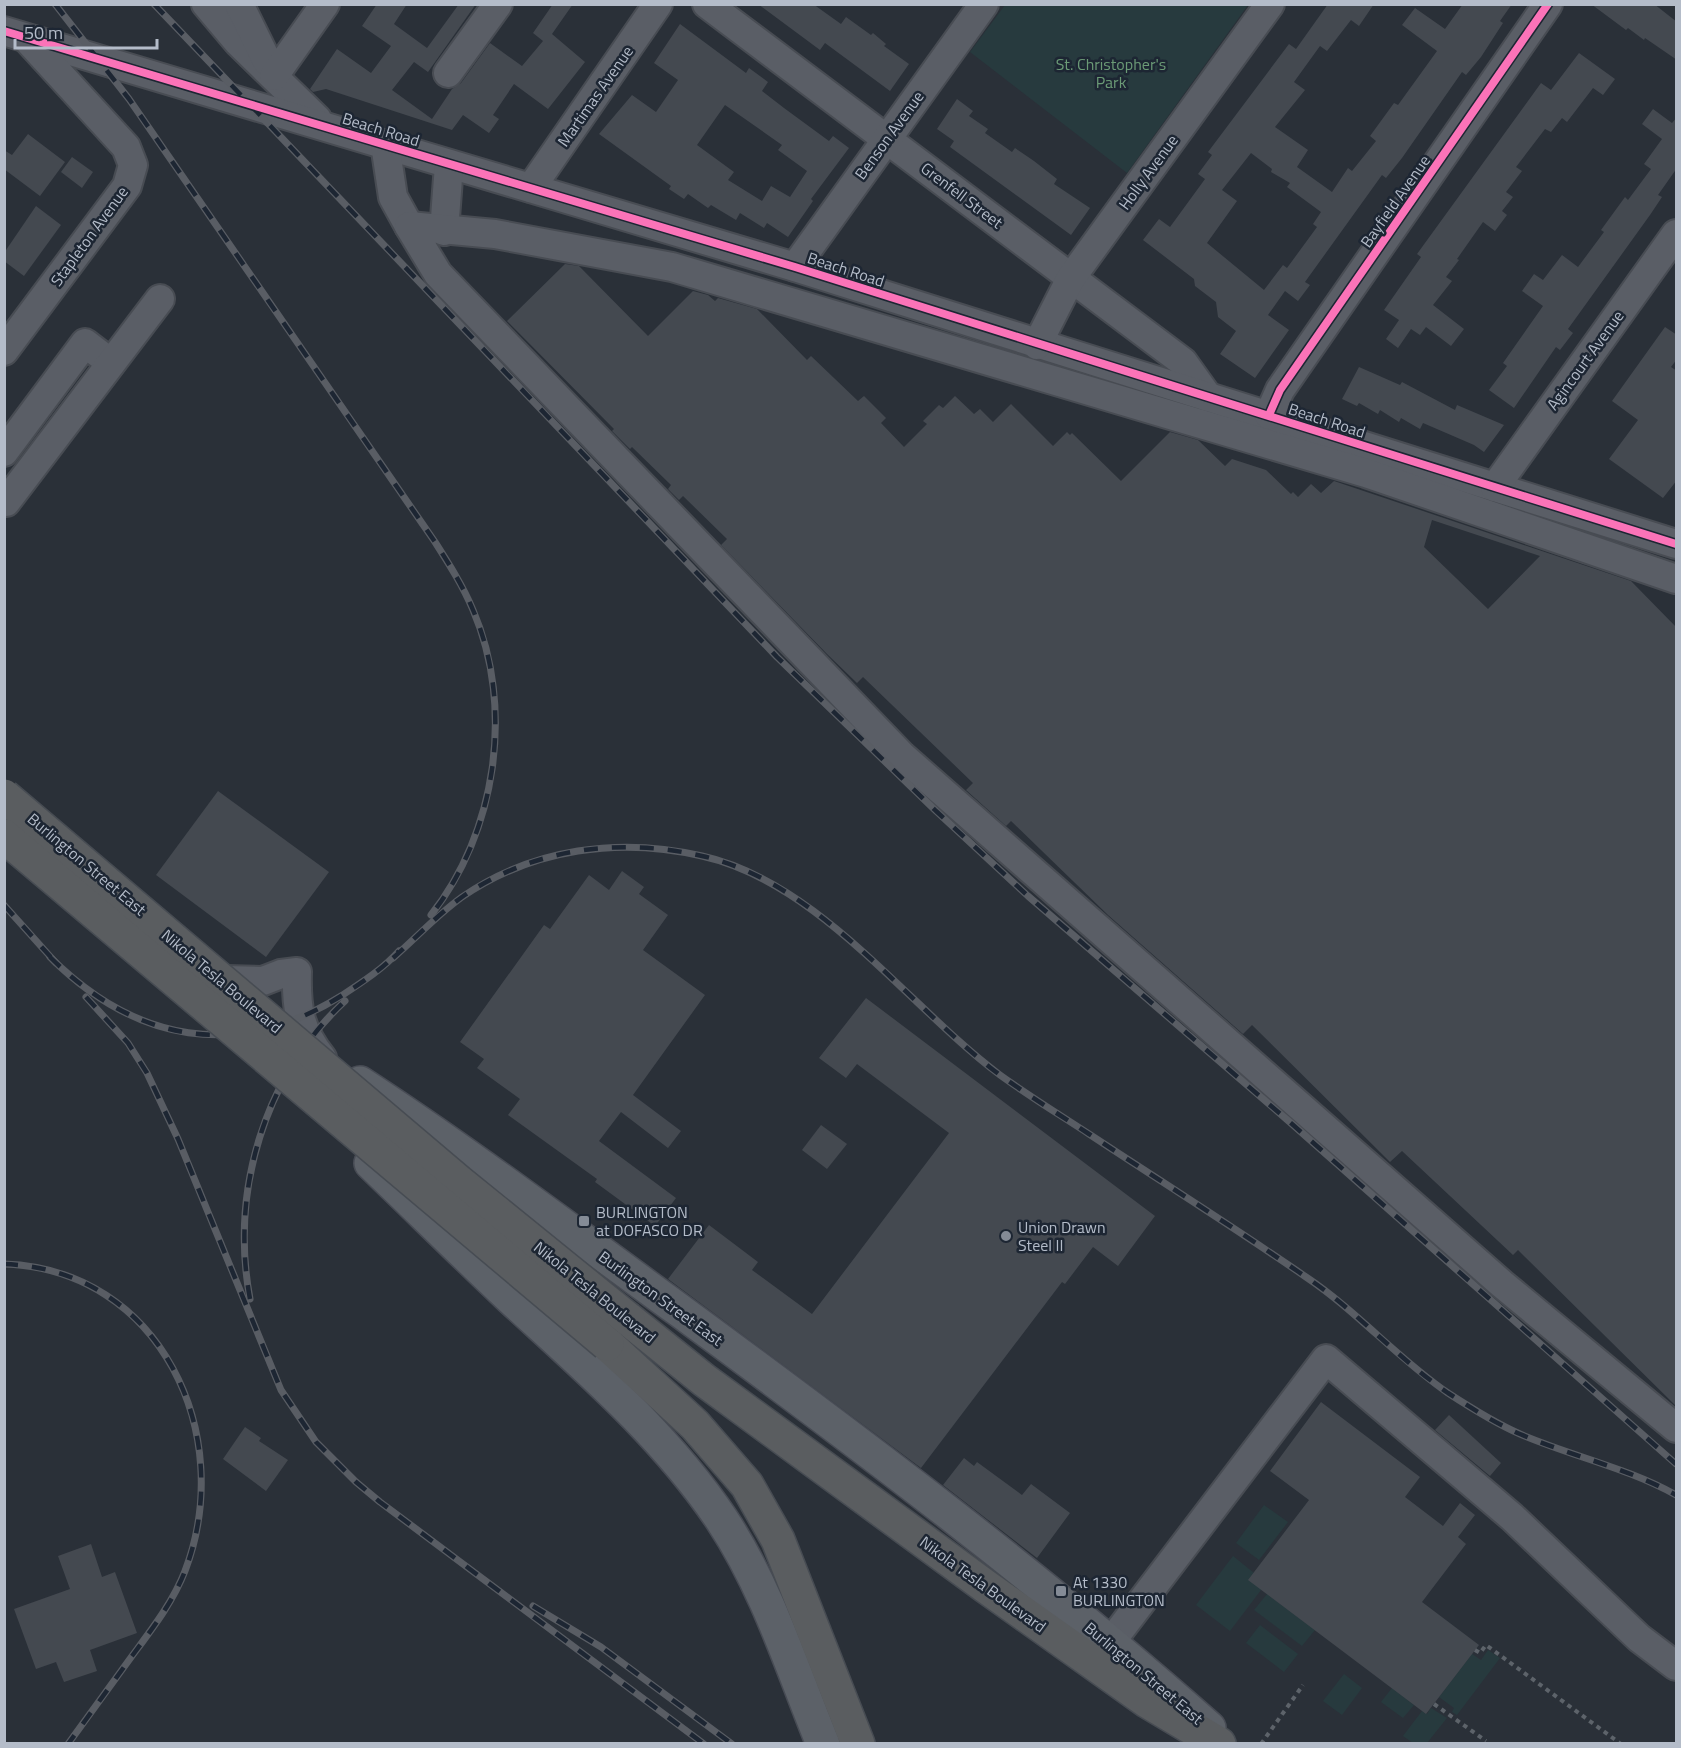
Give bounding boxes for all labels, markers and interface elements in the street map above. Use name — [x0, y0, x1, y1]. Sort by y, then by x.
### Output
scale bar — [15, 12, 158, 50]
text: 50 m — [24, 19, 63, 46]
street label: Martimas Avenue — [551, 41, 639, 151]
park label: St. Christopher's Park — [1056, 52, 1166, 94]
street label: Benson Avenue — [849, 86, 929, 184]
street label: Beach Road — [339, 106, 423, 152]
street label: Holly Avenue — [1112, 129, 1184, 215]
street label: Bayfield Avenue — [1354, 150, 1436, 252]
street label: Grenfell Street — [916, 156, 1008, 234]
street label: Stapleton Avenue — [44, 181, 134, 291]
street label: Beach Road — [804, 245, 888, 293]
street label: Agincourt Avenue — [1541, 305, 1629, 415]
street label: Beach Road — [1285, 396, 1369, 444]
street label: Burlington Street East — [22, 807, 152, 921]
street label: Nikola Tesla Boulevard — [156, 923, 288, 1039]
place label: BURLINGTON at DOFASCO DR — [596, 1200, 703, 1242]
marker: BURLINGTON at DOFASCO DR — [577, 1214, 591, 1228]
place label: Union Drawn Steel II — [1018, 1215, 1106, 1257]
marker: Union Drawn Steel II — [999, 1229, 1013, 1243]
street label: Nikola Tesla Boulevard — [529, 1235, 661, 1349]
street label: Burlington Street East — [594, 1245, 729, 1352]
street label: Nikola Tesla Boulevard — [915, 1530, 1051, 1638]
place label: At 1330 BURLINGTON — [1073, 1570, 1165, 1612]
marker: At 1330 BURLINGTON — [1054, 1584, 1068, 1598]
street label: Burlington Street East — [1079, 1616, 1209, 1730]

